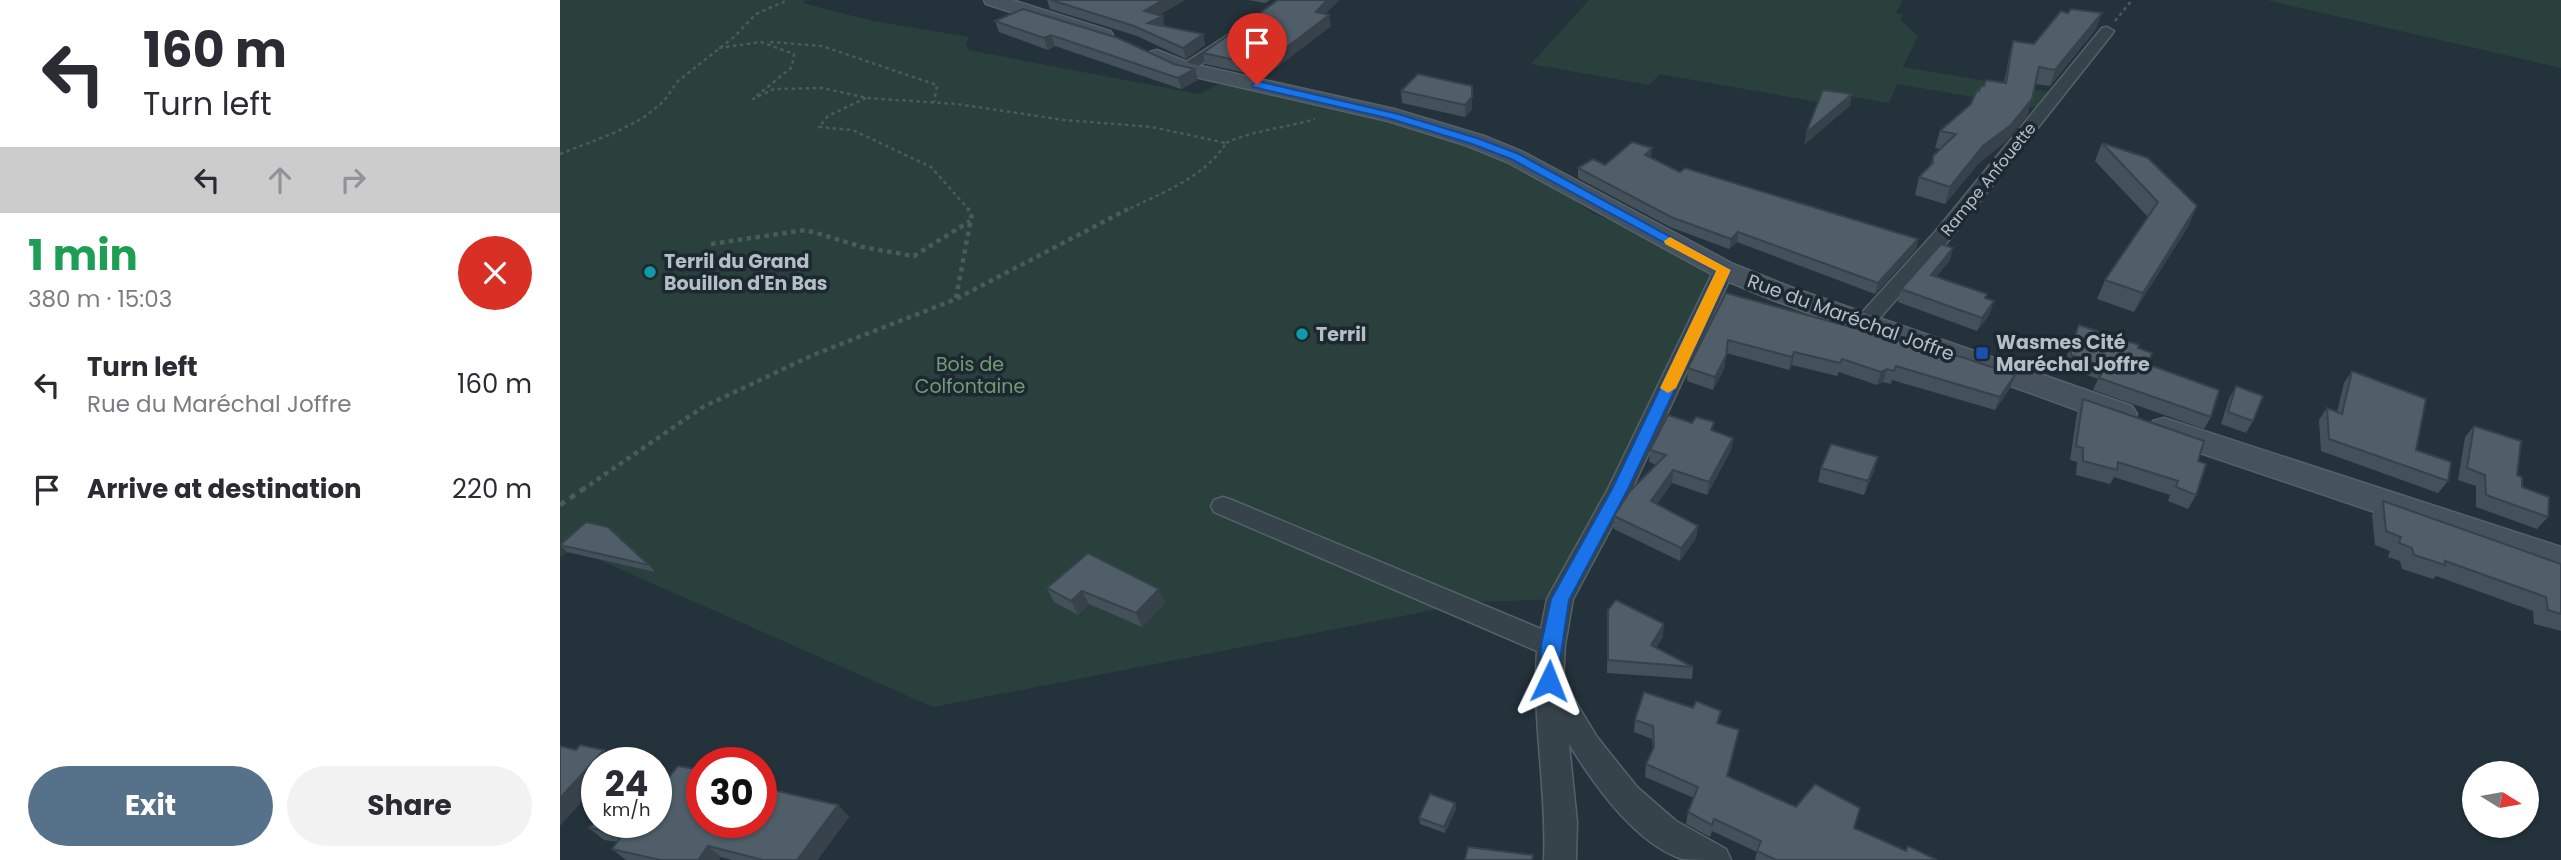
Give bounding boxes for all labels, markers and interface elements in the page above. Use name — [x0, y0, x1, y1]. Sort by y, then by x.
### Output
pin — [1227, 13, 1287, 85]
text: 160 m — [143, 16, 287, 84]
icon: arrive — [1238, 24, 1276, 62]
icon: left — [28, 28, 119, 119]
text: Turn left — [143, 81, 272, 126]
street label: Rampe Anfouette — [1935, 118, 2042, 241]
icon: left — [188, 161, 226, 199]
icon: ahead — [261, 161, 299, 199]
icon: right — [334, 161, 372, 199]
text: 1 min — [28, 226, 138, 285]
button: close — [458, 236, 532, 310]
place label: Terril du Grand Bouillon d'En Bas — [664, 248, 827, 297]
marker: Terril du Grand Bouillon d'En Bas — [642, 264, 658, 280]
street label: Rue du Maréchal Joffre — [1743, 267, 1958, 368]
text: 380 m · 15:03 — [28, 283, 172, 315]
place label: Terril — [1316, 321, 1366, 348]
marker: Terril — [1294, 326, 1310, 342]
place label: Wasmes Cité Maréchal Joffre — [1996, 329, 2150, 378]
marker: Wasmes Cité Maréchal Joffre — [1974, 345, 1990, 361]
text: Turn left — [87, 349, 198, 385]
park label: Bois de Colfontaine — [915, 351, 1025, 400]
icon: left — [28, 366, 66, 404]
text: 160 m — [457, 366, 532, 402]
text: Rue du Maréchal Joffre — [87, 388, 352, 420]
icon: arrive — [28, 471, 66, 509]
text: Arrive at destination — [87, 471, 362, 507]
text: 220 m — [452, 471, 532, 507]
position arrow — [1512, 644, 1586, 718]
speed limit sign: 30 — [686, 747, 777, 838]
text: 24 — [605, 759, 648, 808]
north arrow — [2462, 761, 2539, 838]
map controls — [2462, 761, 2539, 838]
button: Exit — [28, 766, 273, 846]
button: Share — [287, 766, 532, 846]
text: km/h — [603, 797, 650, 822]

